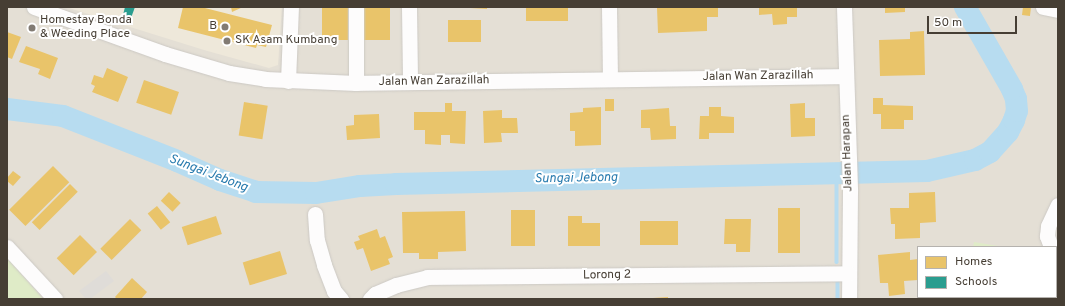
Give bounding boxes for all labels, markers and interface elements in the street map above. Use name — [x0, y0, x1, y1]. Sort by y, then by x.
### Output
scale bar — [929, 8, 1019, 34]
place label: Homestay Bonda & Weeding Place — [40, 14, 132, 42]
text: 50 m — [934, 15, 962, 31]
place label: B — [209, 20, 217, 34]
marker: B — [220, 22, 230, 32]
marker: Homestay Bonda & Weeding Place — [27, 23, 37, 33]
place label: SK Asam Kumbang — [235, 34, 338, 48]
marker: SK Asam Kumbang — [222, 36, 232, 46]
street label: Jalan Wan Zarazillah — [702, 69, 814, 85]
street label: Jalan Wan Zarazillah — [378, 74, 490, 90]
street label: Jalan Harapan — [839, 114, 857, 192]
water label: Sungai Jebong — [166, 152, 250, 196]
water label: Sungai Jebong — [534, 170, 618, 188]
legend — [917, 246, 1057, 298]
text: Homes — [955, 254, 992, 270]
street label: Lorong 2 — [583, 268, 631, 284]
text: Schools — [955, 274, 997, 290]

